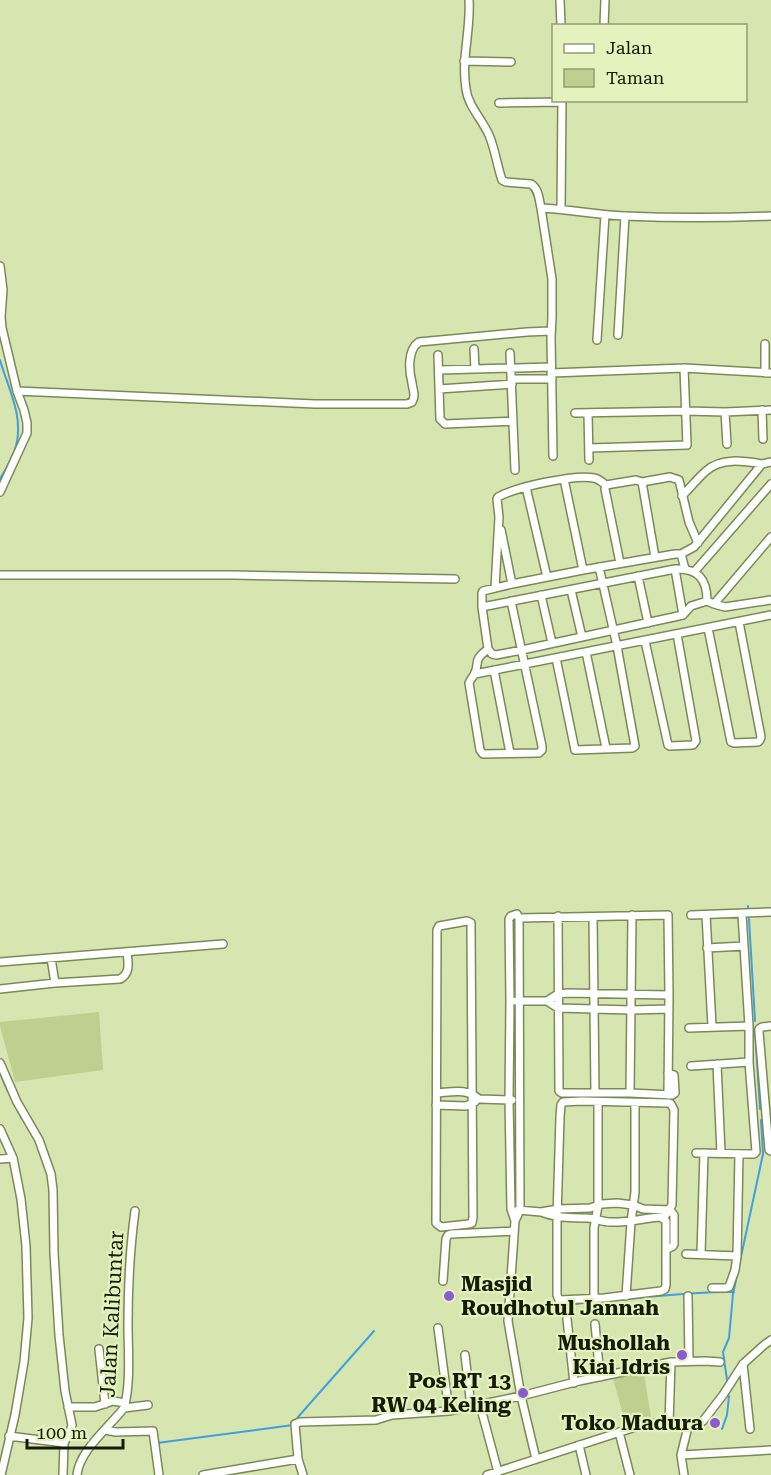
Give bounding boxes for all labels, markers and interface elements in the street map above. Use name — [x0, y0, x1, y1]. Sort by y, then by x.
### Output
legend — [552, 24, 747, 102]
text: Jalan — [606, 37, 653, 58]
text: Taman — [606, 67, 665, 88]
street label: Jalan Kalibuntar — [96, 1230, 128, 1398]
place label: Masjid Roudhotul Jannah — [461, 1272, 659, 1320]
marker: Masjid Roudhotul Jannah — [442, 1289, 456, 1303]
place label: Mushollah Kiai Idris — [557, 1331, 670, 1379]
marker: Mushollah Kiai Idris — [675, 1348, 689, 1362]
place label: Pos RT 13 RW 04 Keling — [371, 1369, 511, 1417]
marker: Pos RT 13 RW 04 Keling — [516, 1386, 530, 1400]
place label: Toko Madura — [561, 1411, 704, 1435]
scale bar — [27, 1412, 123, 1450]
marker: Toko Madura — [708, 1416, 722, 1430]
text: 100 m — [36, 1422, 87, 1443]

